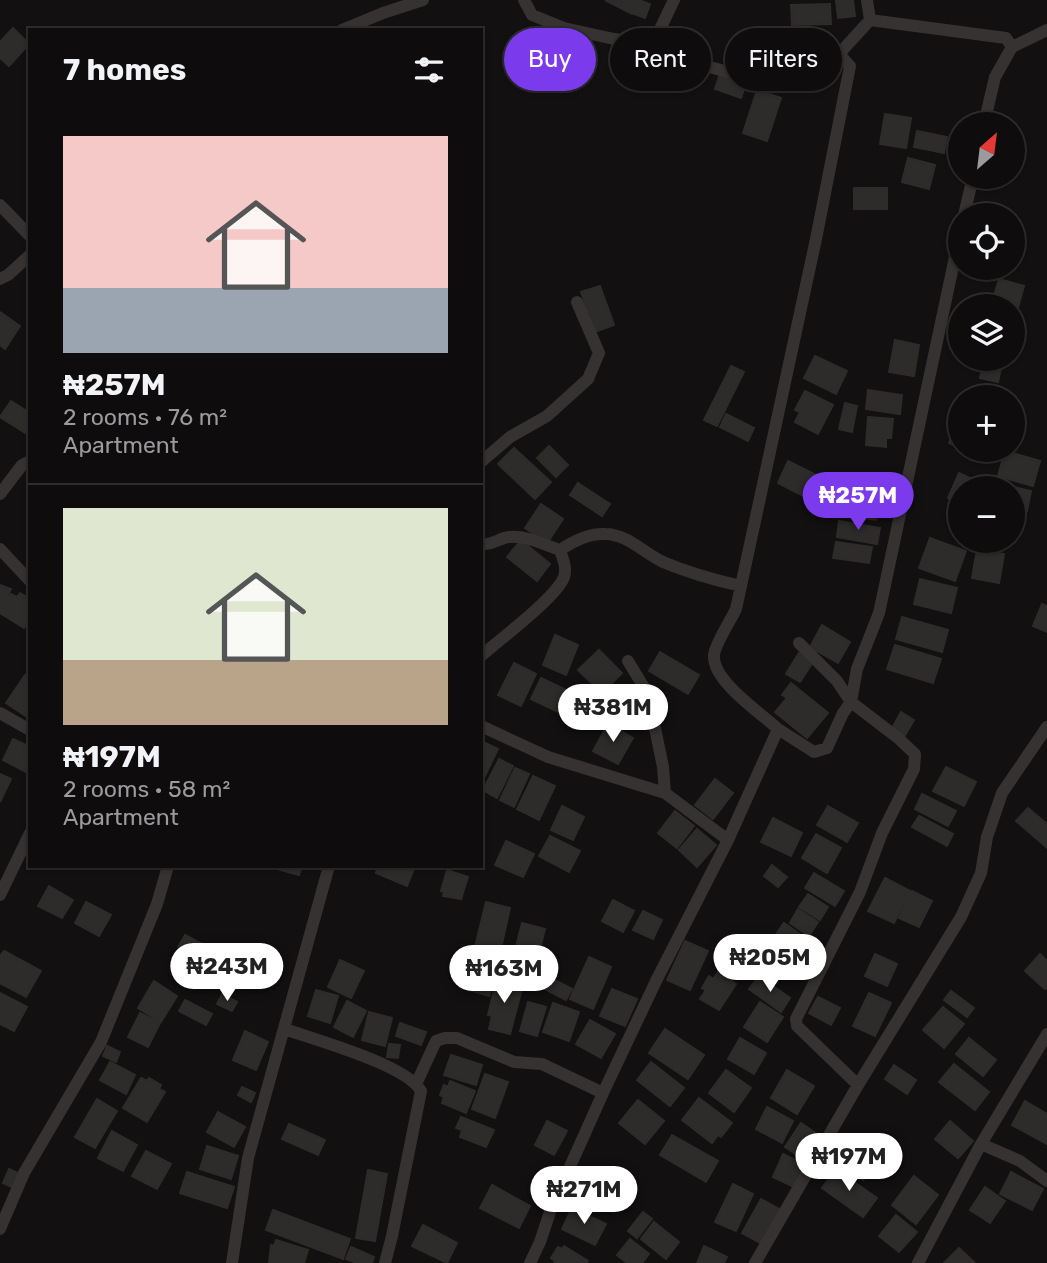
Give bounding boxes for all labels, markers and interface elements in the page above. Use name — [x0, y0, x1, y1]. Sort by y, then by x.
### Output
chip: Buy — [504, 28, 596, 91]
chip: Rent — [610, 28, 711, 91]
chip: Filters — [725, 28, 842, 91]
icon: filters — [410, 51, 448, 89]
text: 7 homes — [63, 52, 186, 88]
north arrow — [948, 112, 1026, 189]
map controls — [948, 112, 1025, 553]
icon: home — [193, 182, 319, 308]
button: locate — [948, 203, 1025, 280]
button: layers — [948, 294, 1025, 371]
text: ₦257M — [63, 367, 166, 403]
button: + — [948, 385, 1025, 462]
text: 2 rooms · 76 m² — [63, 403, 227, 431]
text: Apartment — [63, 431, 179, 459]
pin: ₦257M — [809, 472, 907, 532]
button: − — [948, 476, 1025, 553]
text: ₦257M — [819, 481, 897, 509]
icon: home — [193, 554, 319, 680]
pin: ₦381M — [564, 684, 662, 744]
text: ₦381M — [574, 693, 652, 721]
text: ₦197M — [63, 739, 161, 775]
text: 2 rooms · 58 m² — [63, 775, 230, 803]
text: Apartment — [63, 803, 179, 831]
pin: ₦205M — [721, 934, 819, 994]
text: ₦205M — [729, 943, 811, 971]
pin: ₦243M — [178, 944, 276, 1003]
pin: ₦163M — [455, 946, 553, 1005]
text: ₦243M — [186, 952, 268, 980]
text: ₦163M — [465, 954, 543, 982]
pin: ₦197M — [800, 1134, 898, 1193]
text: ₦197M — [811, 1142, 887, 1170]
pin: ₦271M — [535, 1166, 633, 1226]
text: ₦271M — [546, 1175, 622, 1203]

